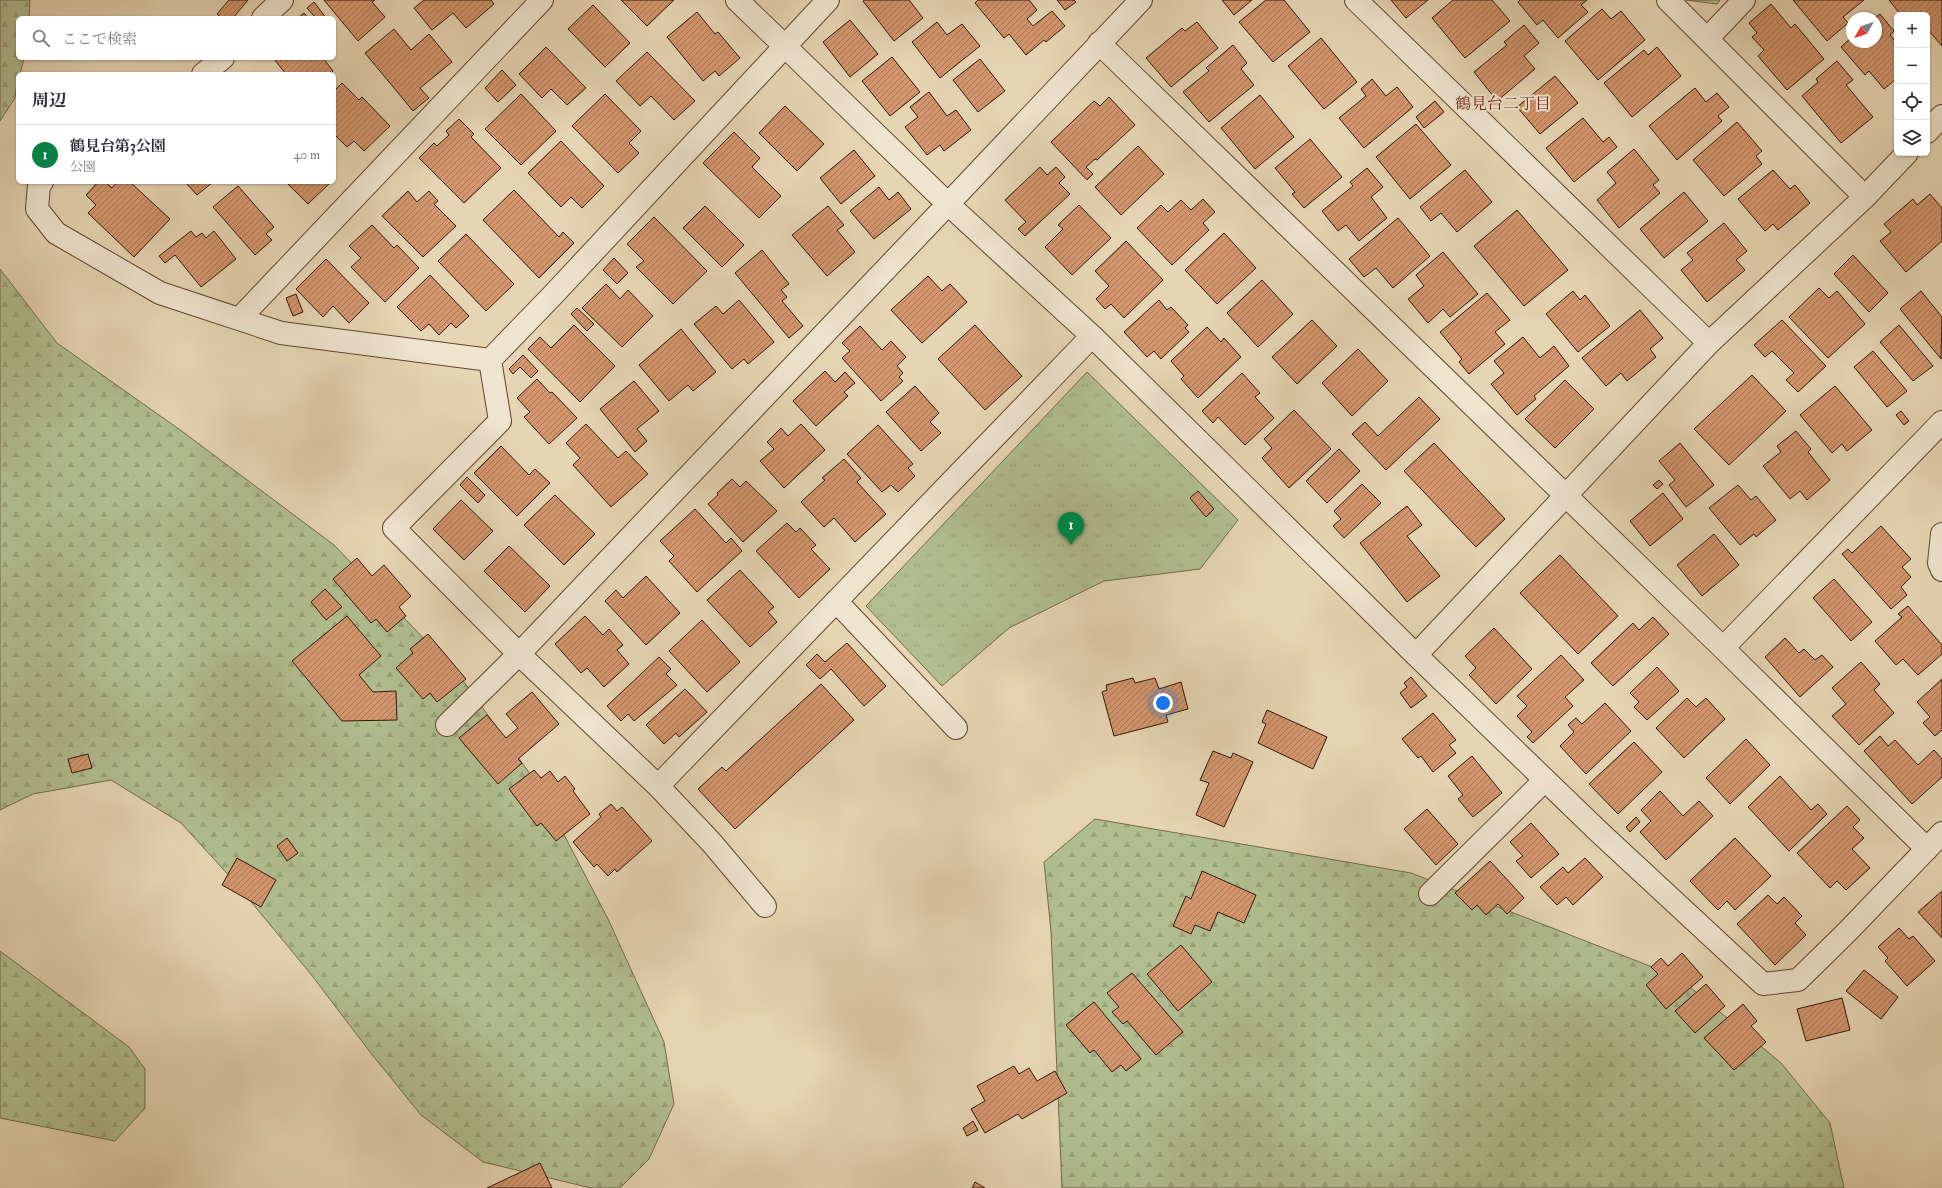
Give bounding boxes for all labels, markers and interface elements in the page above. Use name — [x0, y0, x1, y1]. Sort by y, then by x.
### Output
north arrow — [1846, 12, 1882, 48]
map controls — [1894, 12, 1930, 156]
button: + — [1894, 12, 1930, 48]
search box — [16, 16, 336, 60]
icon: search — [30, 27, 52, 49]
text: ここで検索 — [62, 30, 137, 49]
button: − — [1894, 48, 1930, 84]
button: locate — [1894, 84, 1930, 120]
text: 周辺 — [32, 90, 66, 111]
district label: 鶴見台二丁目 — [1455, 94, 1551, 114]
button: layers — [1894, 120, 1930, 156]
text: 鶴見台第3公園 — [70, 137, 166, 156]
text: 1 — [43, 147, 47, 163]
text: 40 m — [294, 147, 320, 163]
text: 公園 — [70, 159, 96, 175]
pin: 1 — [1058, 512, 1084, 545]
your location — [1153, 693, 1173, 713]

